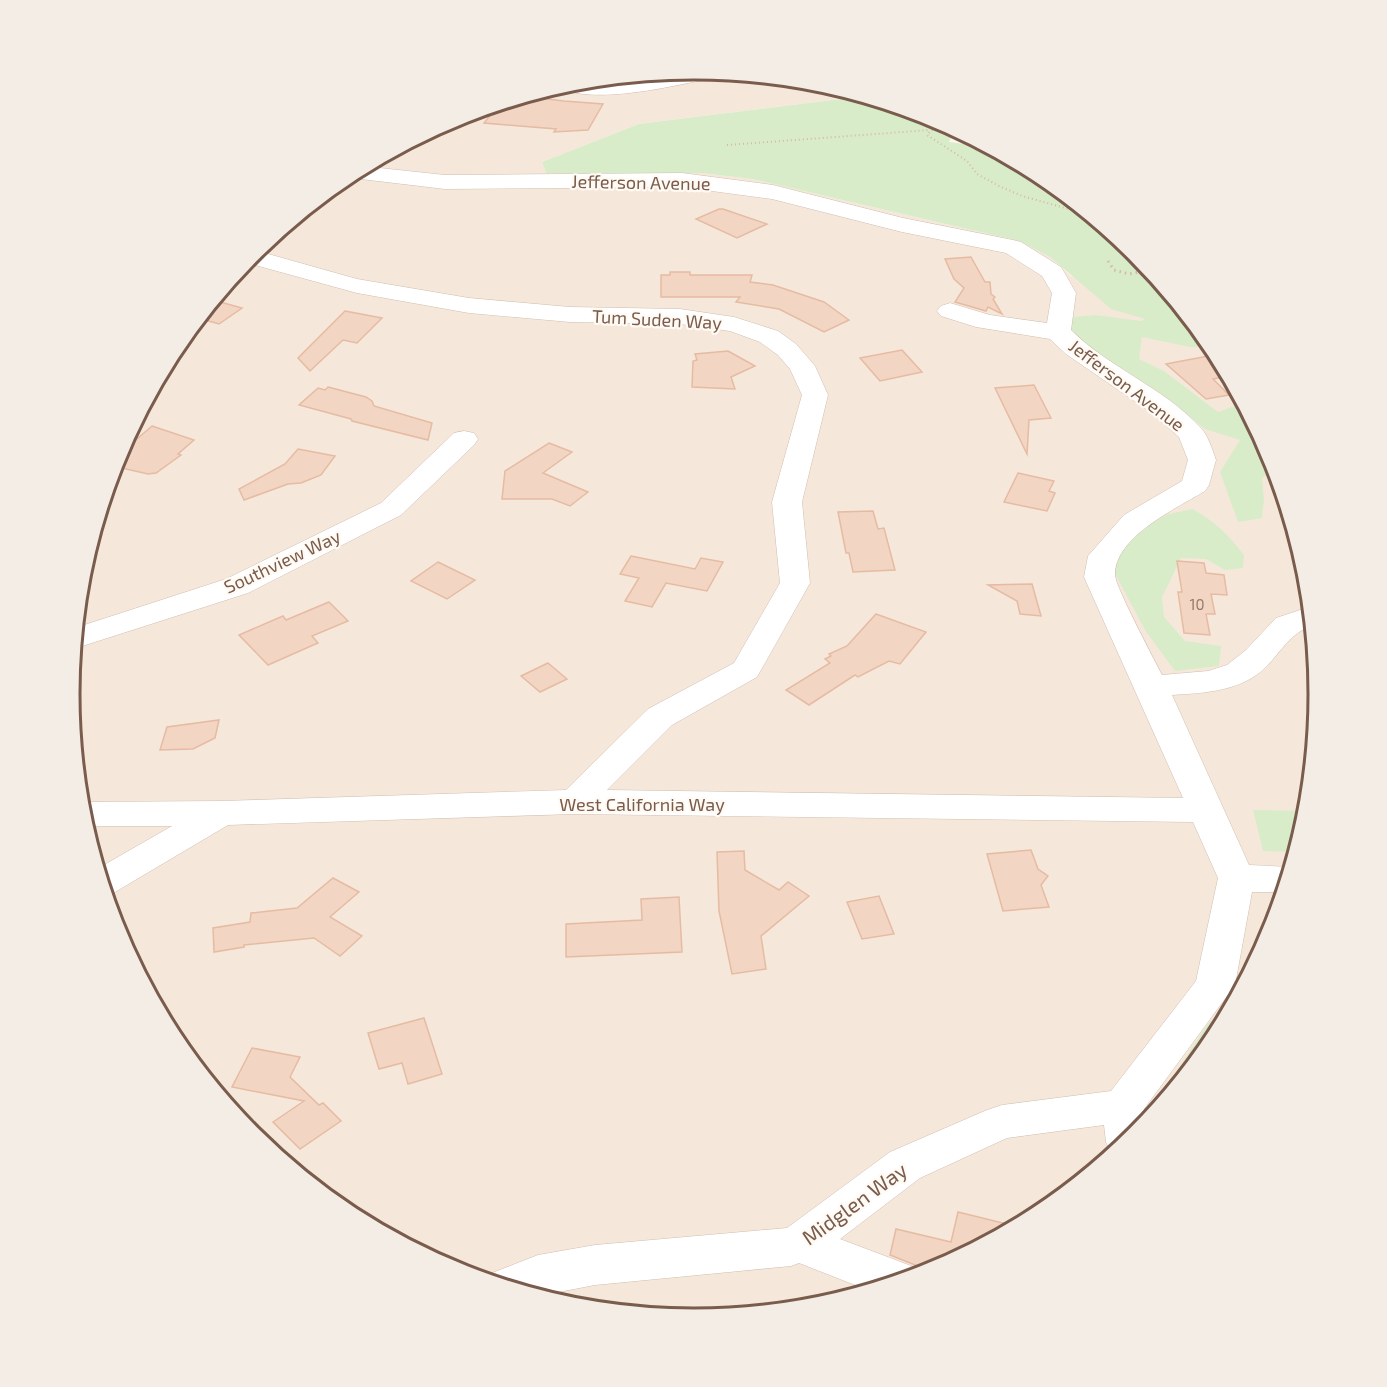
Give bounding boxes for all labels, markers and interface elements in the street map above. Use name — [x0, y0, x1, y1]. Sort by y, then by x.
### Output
street label: Jefferson Avenue — [571, 170, 711, 194]
street label: Tum Suden Way — [592, 305, 723, 333]
street label: Jefferson Avenue — [1065, 334, 1189, 436]
street label: Southview Way — [220, 524, 344, 598]
house number: 10 — [1189, 595, 1205, 613]
street label: West California Way — [559, 793, 725, 815]
street label: Midglen Way — [797, 1157, 911, 1249]

